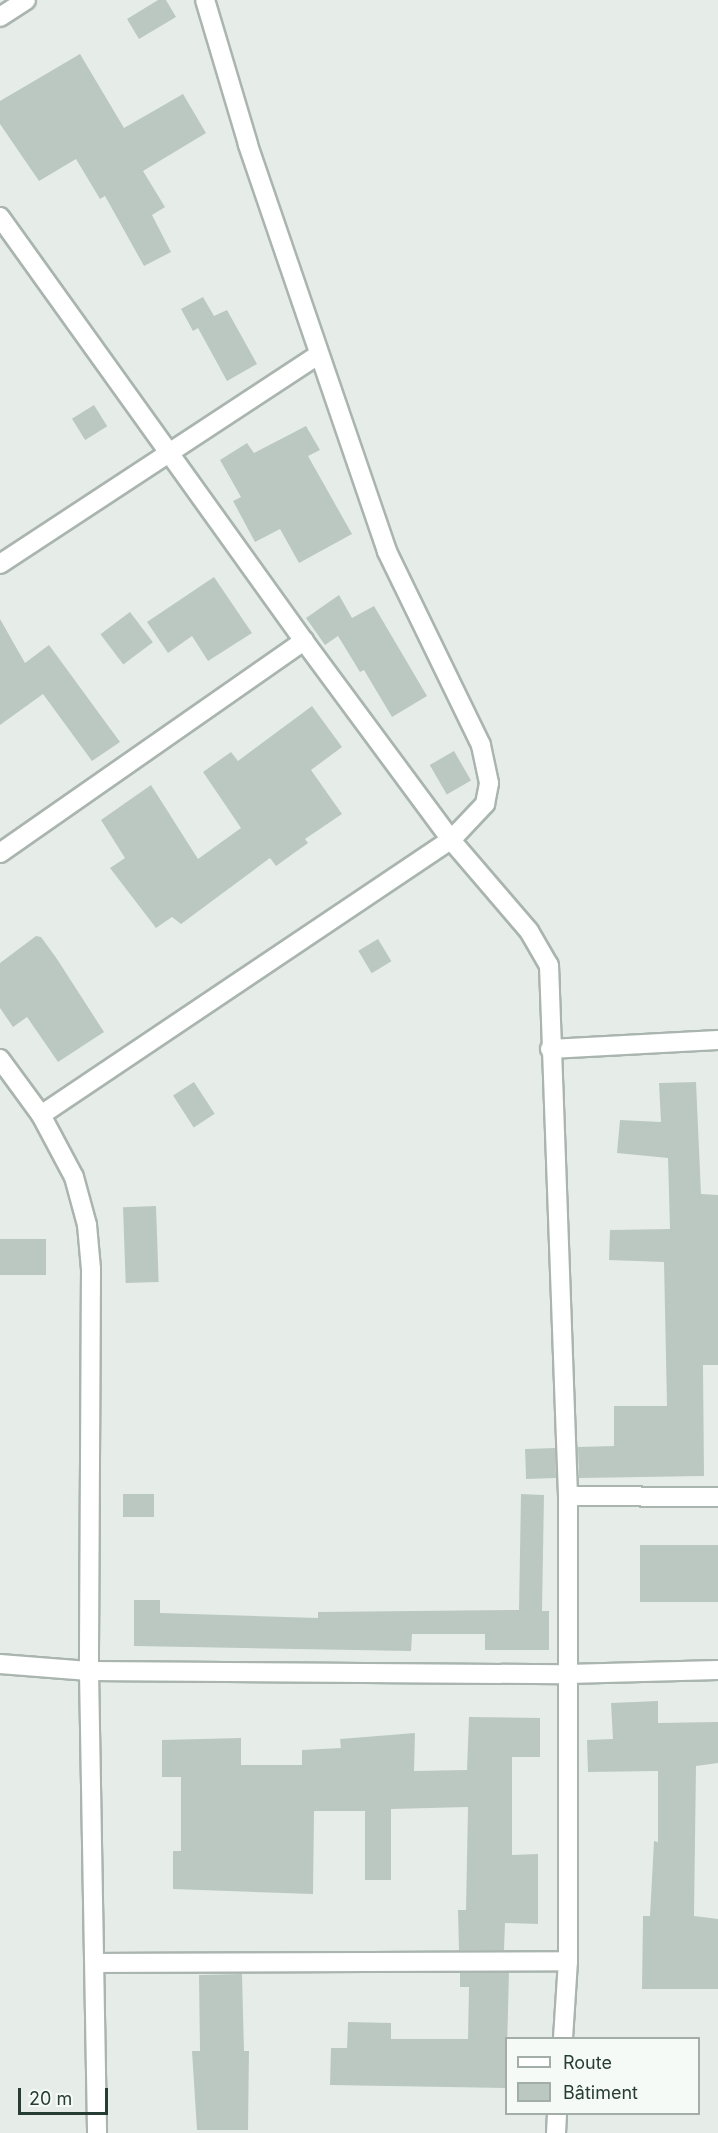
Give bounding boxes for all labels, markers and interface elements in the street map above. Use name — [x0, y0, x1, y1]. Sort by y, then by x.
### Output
legend — [505, 2037, 700, 2115]
text: Route — [563, 2052, 612, 2073]
scale bar — [21, 2076, 111, 2114]
text: Bâtiment — [563, 2082, 638, 2103]
text: 20 m — [29, 2088, 72, 2109]

